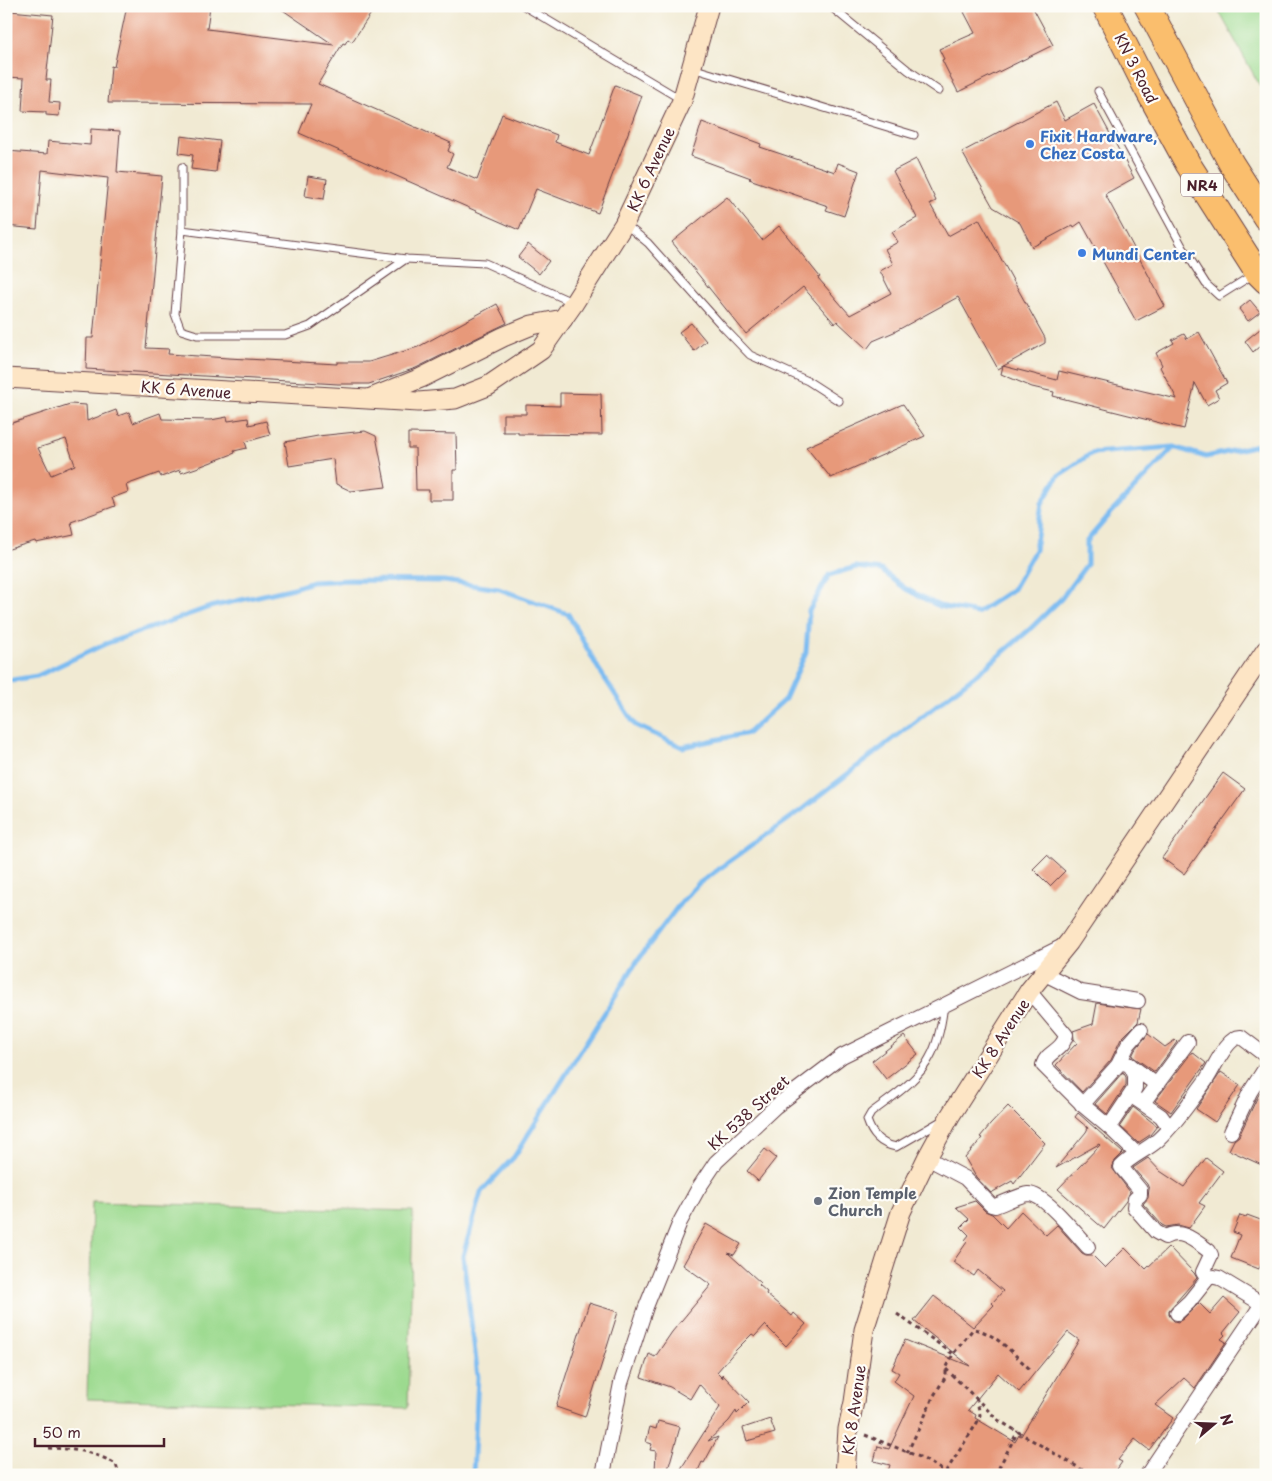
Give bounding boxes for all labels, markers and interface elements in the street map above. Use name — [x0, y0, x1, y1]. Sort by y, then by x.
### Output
street label: KN 3 Road — [1109, 29, 1165, 107]
street label: KK 6 Avenue — [620, 123, 680, 215]
place label: Fixit Hardware, Chez Costa — [1040, 124, 1157, 164]
marker: Fixit Hardware, Chez Costa — [1024, 138, 1036, 150]
road number: NR4 — [1181, 174, 1223, 196]
place label: Mundi Center — [1092, 242, 1195, 265]
marker: Mundi Center — [1076, 247, 1088, 259]
street label: KK 6 Avenue — [140, 374, 232, 404]
street label: KK 8 Avenue — [966, 994, 1034, 1082]
street label: KK 538 Street — [702, 1069, 794, 1155]
place label: Zion Temple Church — [828, 1181, 917, 1221]
marker: Zion Temple Church — [812, 1195, 824, 1207]
street label: KK 8 Avenue — [835, 1363, 871, 1457]
north arrow — [1190, 1398, 1240, 1448]
text: N — [1215, 1411, 1238, 1428]
scale bar — [35, 1416, 164, 1448]
text: 50 m — [42, 1420, 81, 1443]

